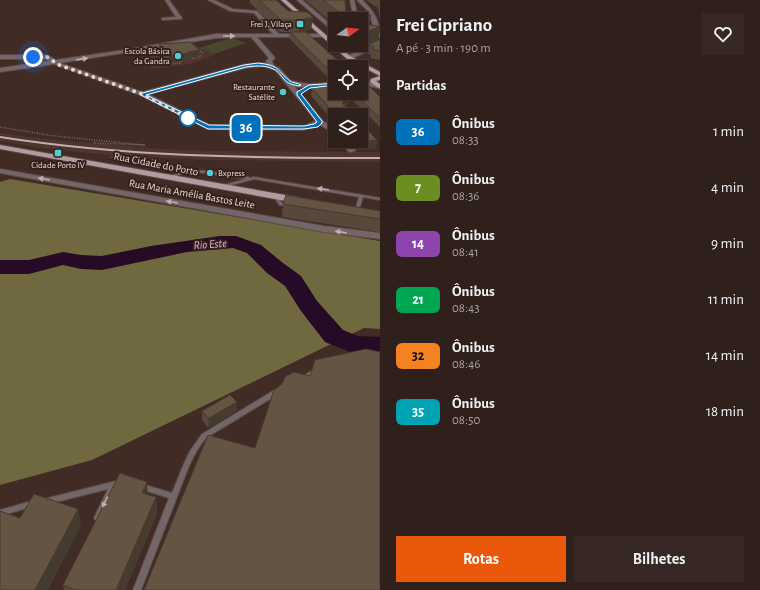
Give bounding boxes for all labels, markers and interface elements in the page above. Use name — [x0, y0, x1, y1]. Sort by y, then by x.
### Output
north arrow — [328, 12, 368, 52]
map controls — [328, 12, 368, 148]
button: heart — [702, 13, 744, 55]
text: Frei Cipriano — [396, 16, 492, 35]
marker: Frei J. Vilaça — [295, 19, 305, 29]
place label: Frei J. Vilaça — [250, 20, 292, 29]
one-way arrow — [223, 33, 236, 39]
text: A pé · 3 min · 190 m — [396, 42, 491, 55]
your location — [23, 47, 43, 67]
place label: Escola Básica da Gandra — [125, 47, 170, 66]
marker: Escola Básica da Gandra — [173, 51, 183, 61]
one-way arrow — [76, 56, 89, 62]
button: locate — [328, 60, 368, 100]
text: Partidas — [396, 78, 446, 93]
place label: Restaurante Satélite — [233, 83, 275, 102]
marker: Restaurante Satélite — [278, 87, 288, 97]
button: layers — [328, 108, 368, 148]
unlabelled marker — [179, 109, 197, 127]
line badge: 36 — [228, 115, 264, 141]
text: Ônibus — [452, 116, 495, 131]
text: 36 — [240, 121, 252, 135]
text: 1 min — [713, 124, 744, 139]
text: 36 — [412, 125, 424, 139]
text: 08:33 — [452, 134, 479, 147]
marker: Cidade Porto IV — [53, 148, 63, 158]
street label: Rua Cidade do Porto — [113, 150, 199, 178]
place label: Cidade Porto IV — [31, 161, 86, 170]
marker: Bxpress — [205, 168, 215, 178]
place label: Bxpress — [218, 169, 245, 178]
text: Ônibus — [452, 172, 495, 187]
one-way arrow — [38, 176, 50, 182]
street label: Rua Maria Amélia Bastos Leite — [128, 177, 256, 211]
text: 4 min — [711, 180, 744, 195]
text: 7 — [415, 181, 421, 195]
one-way arrow — [317, 186, 329, 192]
text: 08:36 — [452, 190, 479, 203]
one-way arrow — [166, 198, 178, 204]
one-way arrow — [335, 228, 347, 234]
text: Ônibus — [452, 228, 495, 243]
text: 9 min — [711, 236, 744, 251]
water label: Rio Este — [193, 237, 228, 251]
text: 14 — [412, 237, 424, 251]
text: 08:41 — [452, 246, 479, 259]
text: Ônibus — [452, 284, 495, 299]
text: 11 min — [708, 292, 744, 307]
text: 21 — [412, 293, 424, 307]
text: 08:43 — [452, 302, 480, 315]
text: Ônibus — [452, 340, 495, 355]
text: 14 min — [706, 348, 744, 363]
text: 32 — [412, 349, 424, 363]
text: 08:46 — [452, 358, 480, 371]
text: Ônibus — [452, 396, 495, 411]
text: 18 min — [706, 404, 744, 419]
text: 35 — [412, 405, 424, 419]
text: 08:50 — [452, 414, 480, 427]
one-way arrow — [102, 496, 108, 508]
button: Rotas — [396, 536, 566, 582]
button: Bilhetes — [574, 536, 744, 582]

